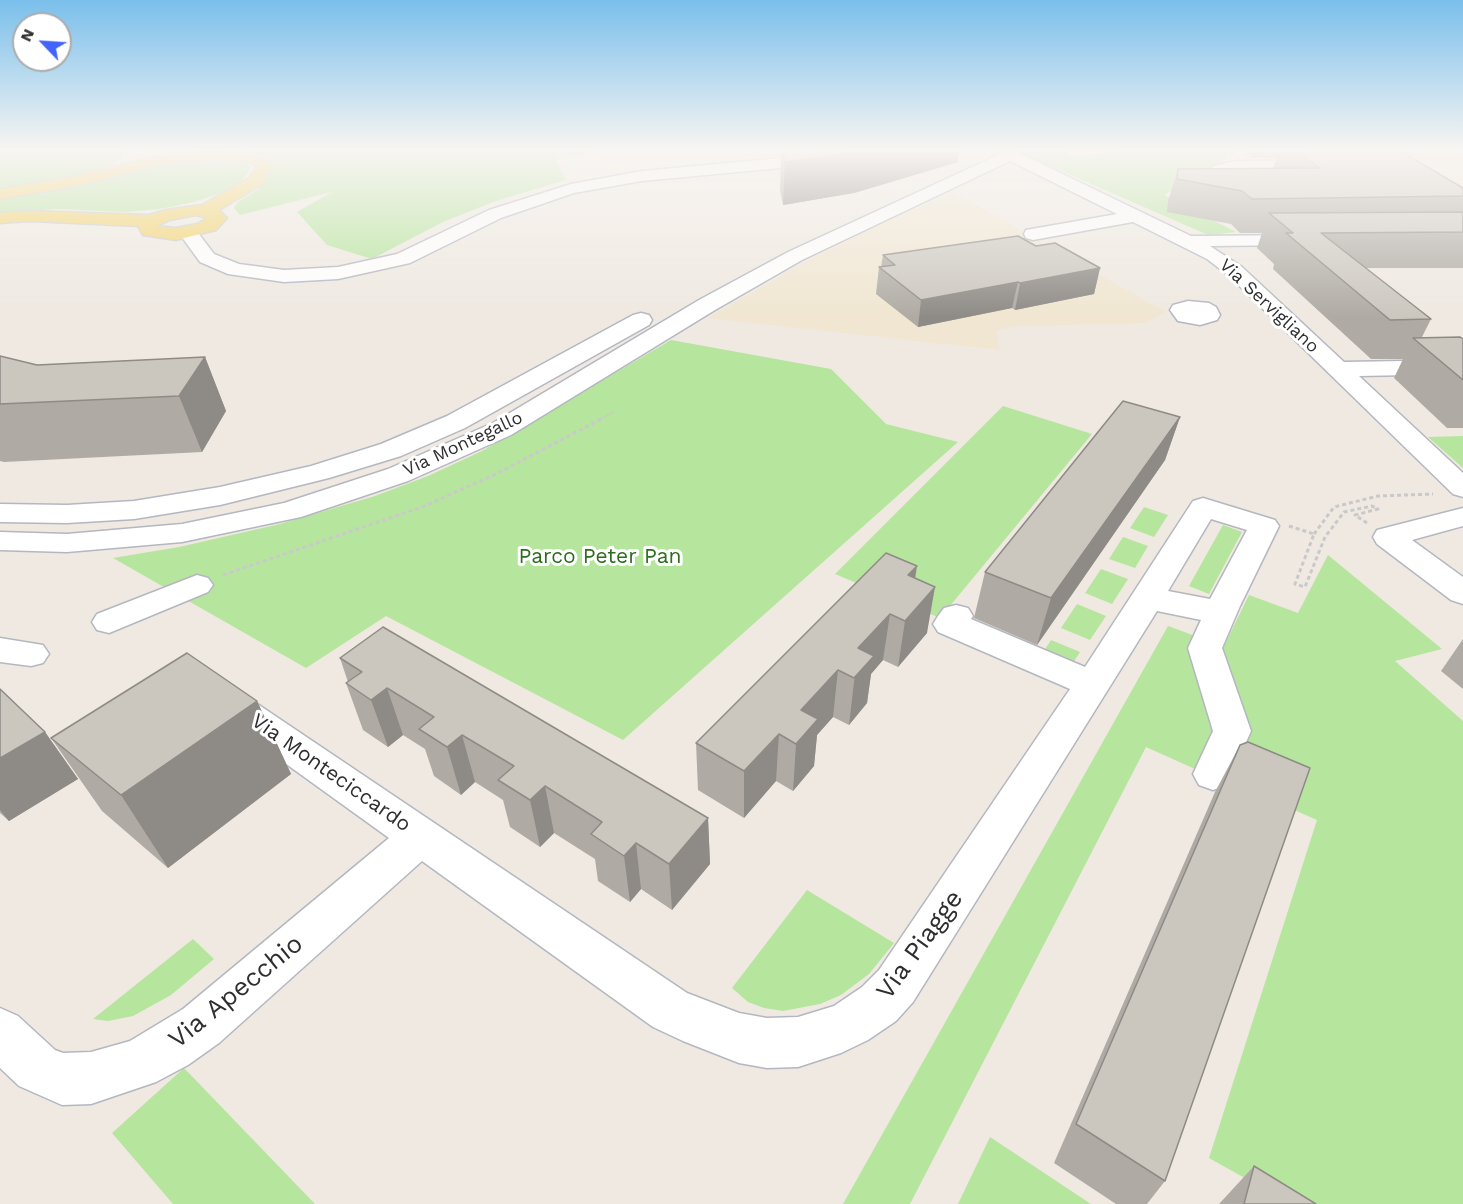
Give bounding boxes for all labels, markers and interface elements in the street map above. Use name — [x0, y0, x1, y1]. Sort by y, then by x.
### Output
north arrow — [12, 12, 72, 72]
text: N — [16, 26, 38, 44]
street label: Via Servigliano — [1215, 254, 1323, 358]
street label: Via Montegallo — [400, 407, 526, 481]
park label: Parco Peter Pan — [518, 544, 682, 570]
street label: Via Monteciccardo — [246, 708, 416, 838]
street label: Via Piagge — [870, 884, 970, 1006]
street label: Via Apecchio — [163, 928, 309, 1056]

